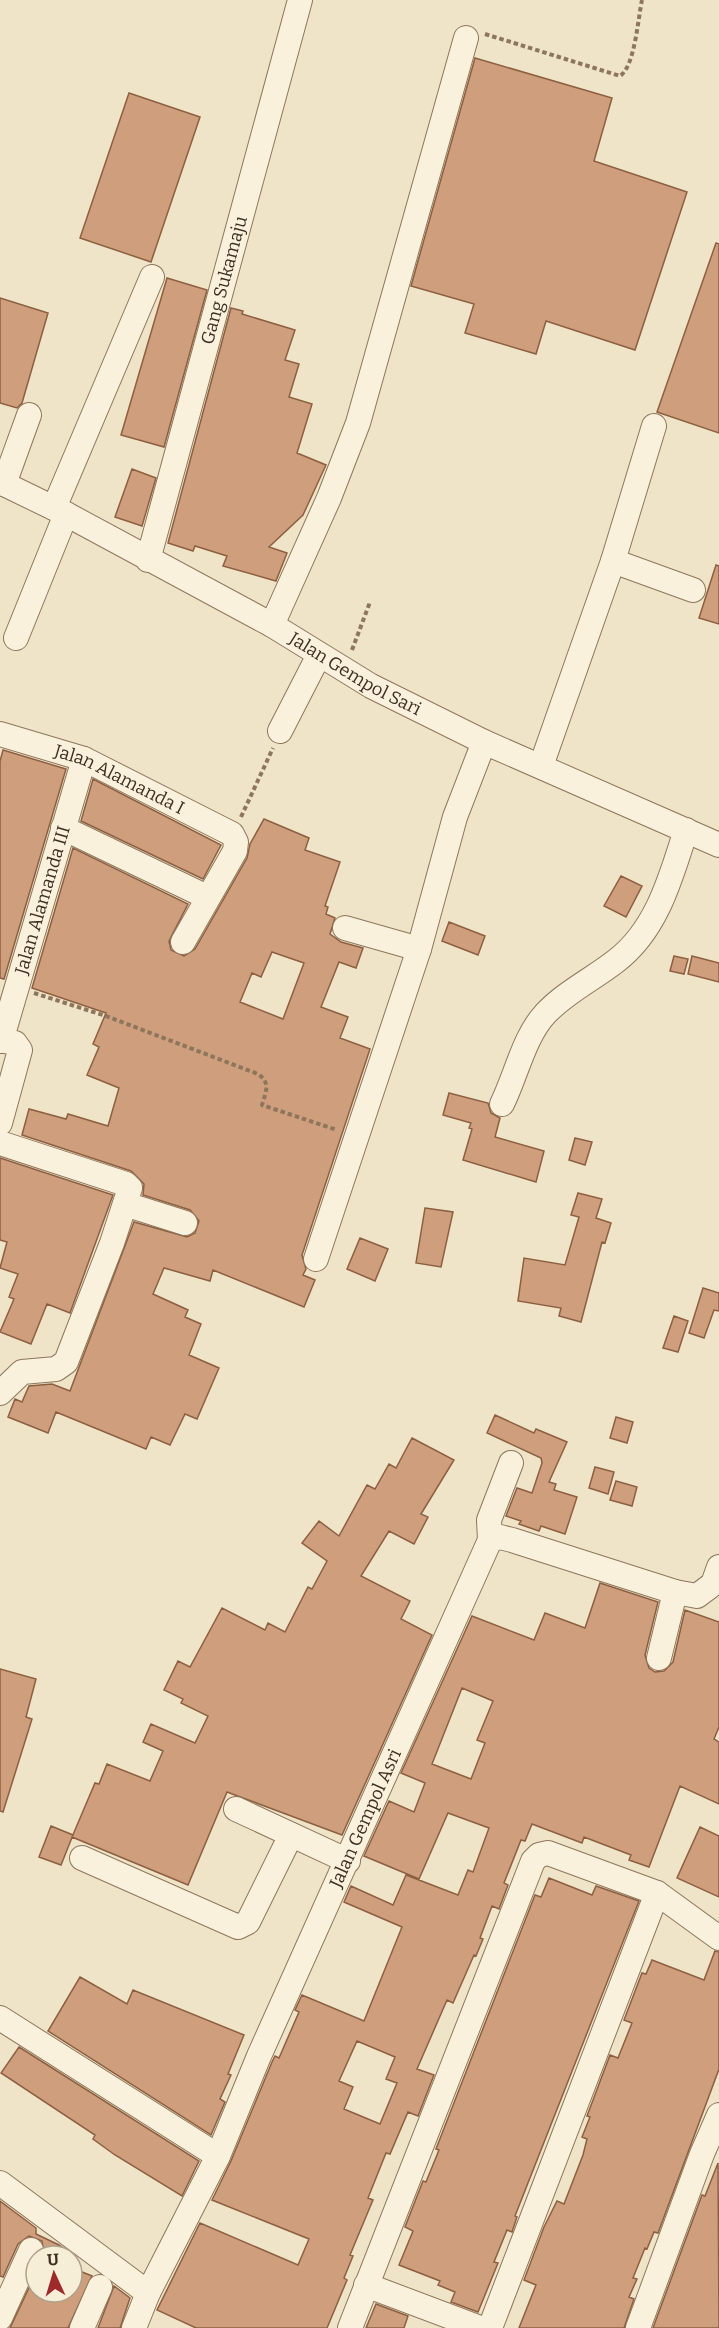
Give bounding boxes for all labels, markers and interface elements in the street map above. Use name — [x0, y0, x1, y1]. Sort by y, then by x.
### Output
street label: Gang Sukamaju — [196, 213, 252, 347]
street label: Jalan Gempol Sari — [284, 627, 425, 720]
street label: Jalan Alamanda I — [51, 740, 188, 819]
street label: Jalan Alamanda III — [10, 823, 75, 978]
street label: Jalan Gempol Asri — [324, 1746, 406, 1892]
north arrow — [24, 2244, 84, 2304]
text: U — [46, 2250, 60, 2269]

